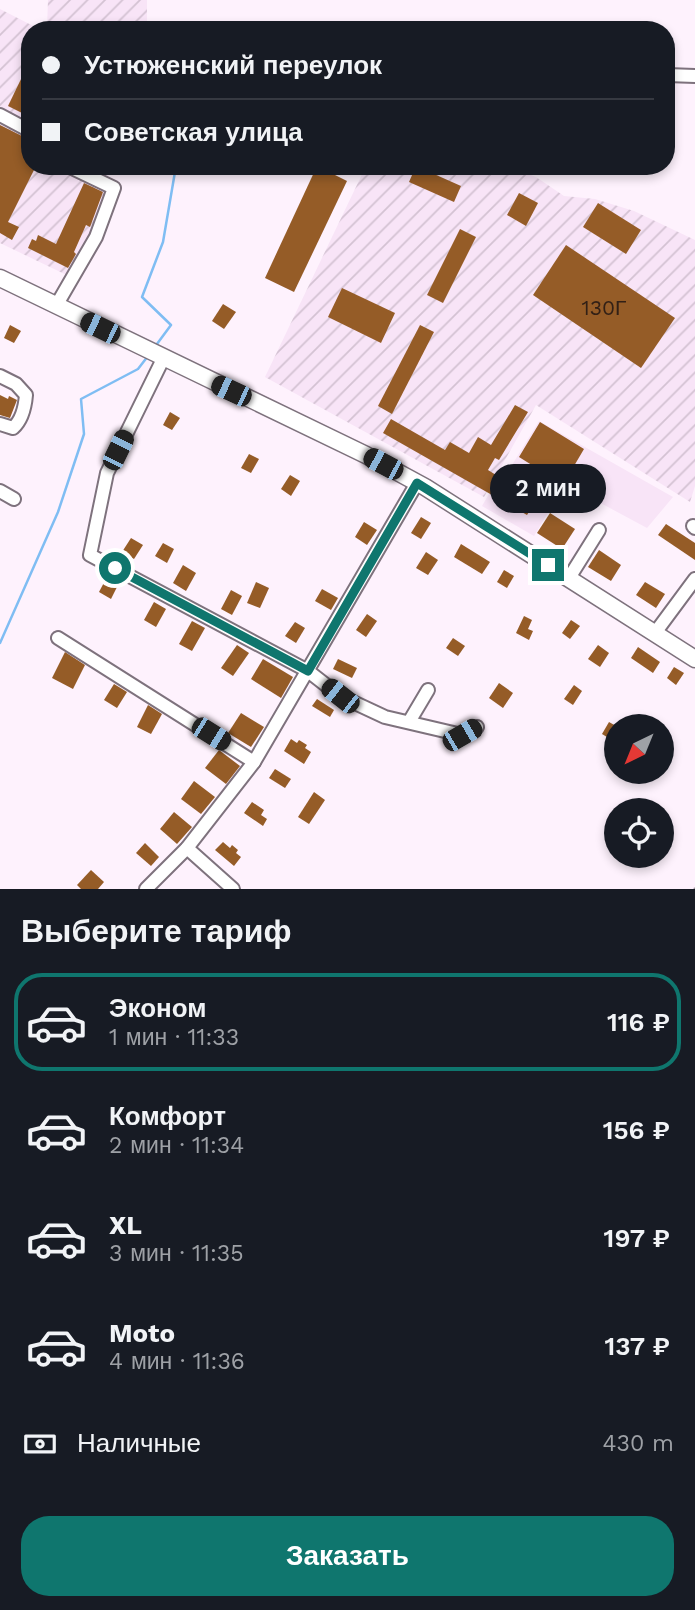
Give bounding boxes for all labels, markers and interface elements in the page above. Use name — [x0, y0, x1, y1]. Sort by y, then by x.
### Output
text: Устюженский переулок — [84, 50, 382, 80]
text: Советская улица — [84, 117, 303, 147]
house number: 130Г — [582, 295, 626, 320]
car — [77, 309, 124, 347]
car — [208, 373, 255, 409]
car — [100, 427, 137, 473]
car — [360, 445, 407, 483]
callout: 2 мин — [490, 463, 606, 512]
text: 2 мин — [515, 475, 581, 502]
route end — [532, 549, 564, 581]
route start — [99, 552, 131, 584]
car — [317, 675, 364, 717]
car — [188, 714, 235, 754]
north arrow — [604, 714, 674, 784]
map controls — [604, 714, 674, 868]
car — [439, 715, 486, 755]
button: locate — [604, 798, 674, 868]
text: Выберите тариф — [21, 912, 292, 950]
icon: car — [25, 991, 88, 1054]
text: Эконом — [109, 993, 207, 1023]
text: 116 ₽ — [607, 1007, 670, 1037]
text: 1 мин · 11:33 — [109, 1024, 239, 1051]
icon: car — [25, 1099, 88, 1162]
text: Комфорт — [109, 1101, 226, 1131]
text: 156 ₽ — [603, 1115, 670, 1145]
text: 2 мин · 11:34 — [109, 1132, 244, 1159]
icon: car — [25, 1207, 88, 1270]
text: XL — [109, 1210, 142, 1240]
text: 197 ₽ — [604, 1223, 670, 1253]
text: 3 мин · 11:35 — [109, 1240, 244, 1267]
icon: car — [25, 1315, 88, 1378]
text: Moto — [109, 1318, 175, 1348]
text: 137 ₽ — [605, 1331, 670, 1361]
text: 4 мин · 11:36 — [109, 1348, 245, 1375]
icon: cash — [21, 1425, 59, 1463]
text: Наличные — [77, 1428, 201, 1458]
text: 430 m — [602, 1430, 674, 1457]
button: Заказать — [21, 1516, 674, 1596]

